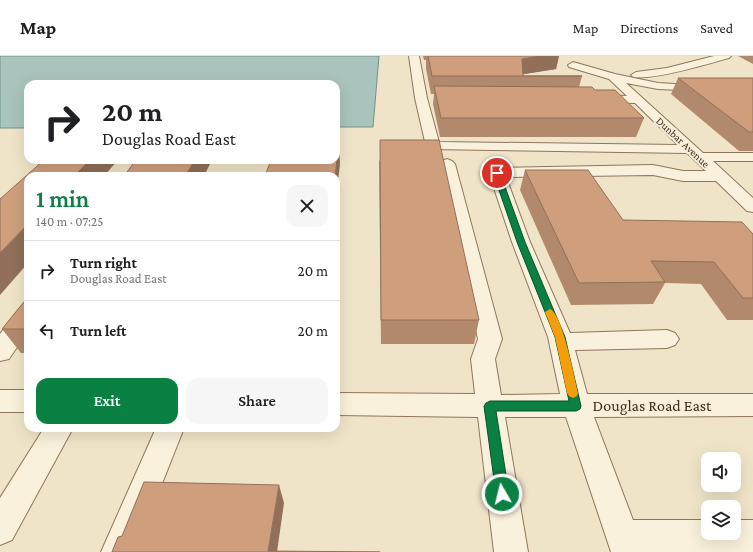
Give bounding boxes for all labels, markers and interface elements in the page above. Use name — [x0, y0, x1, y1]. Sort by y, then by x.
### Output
text: Map — [20, 17, 56, 38]
text: Map — [573, 20, 598, 36]
text: Directions — [620, 20, 678, 36]
text: Saved — [700, 20, 733, 36]
icon: right — [36, 96, 88, 148]
text: 20 m — [102, 96, 162, 127]
street label: Dunbar Avenue — [654, 114, 712, 170]
text: Douglas Road East — [102, 129, 236, 149]
pin — [480, 156, 514, 190]
icon: arrive — [486, 162, 508, 184]
text: 1 min — [36, 185, 89, 212]
button: close — [286, 185, 328, 227]
text: 140 m · 07:25 — [36, 214, 103, 229]
text: Turn right — [70, 255, 137, 271]
icon: right — [36, 260, 58, 282]
text: 20 m — [298, 263, 328, 279]
text: Douglas Road East — [70, 271, 167, 286]
icon: left — [36, 320, 58, 342]
text: Turn left — [70, 323, 126, 339]
text: 20 m — [298, 323, 328, 339]
button: Exit — [36, 378, 178, 424]
button: Share — [186, 378, 328, 424]
street label: Douglas Road East — [593, 397, 712, 415]
map controls — [701, 452, 741, 540]
button: sound — [701, 452, 741, 492]
position arrow — [481, 473, 523, 515]
button: layers — [701, 500, 741, 540]

